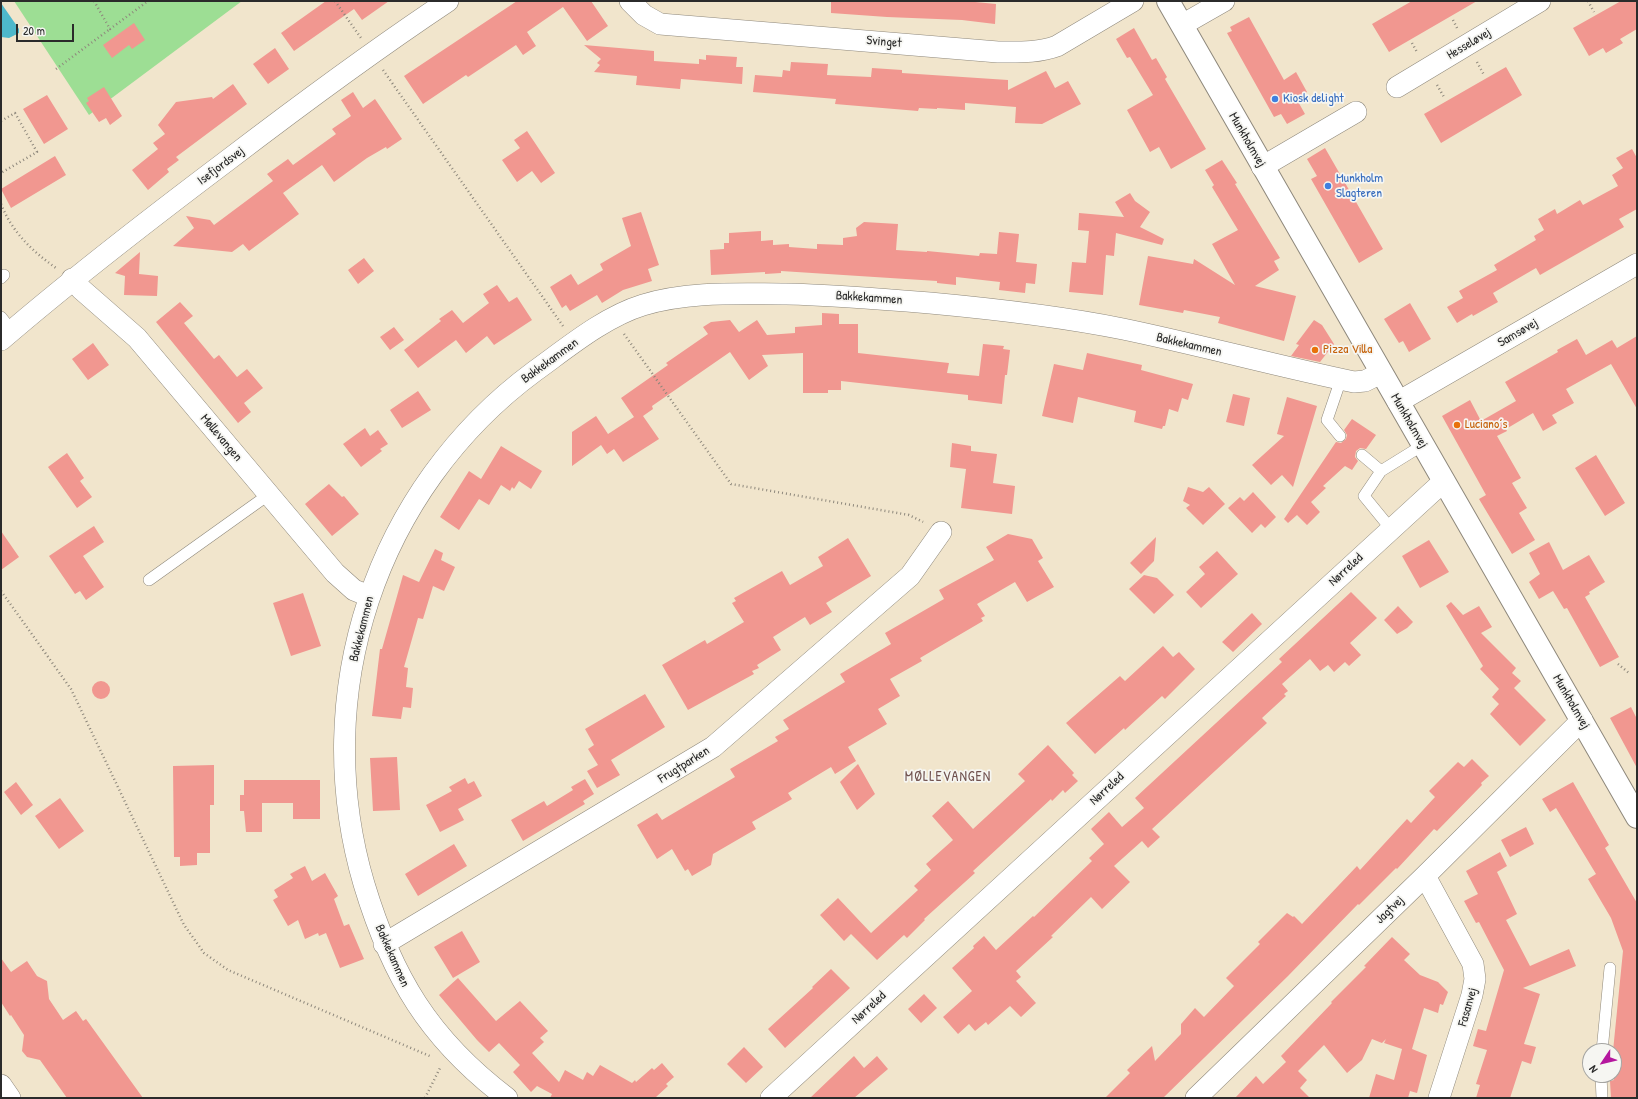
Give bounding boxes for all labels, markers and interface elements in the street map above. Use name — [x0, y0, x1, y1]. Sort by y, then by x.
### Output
scale bar — [18, 16, 76, 42]
text: 20 m — [23, 22, 45, 39]
street label: Hesseløvej — [1444, 25, 1494, 63]
street label: Svinget — [866, 33, 902, 51]
place label: Kiosk delight — [1283, 91, 1344, 107]
marker: Kiosk delight — [1270, 94, 1280, 104]
street label: Munkholmvej — [1225, 110, 1269, 170]
street label: Isefjordsvej — [194, 143, 248, 189]
place label: Munkholm Slagteren — [1336, 171, 1383, 202]
marker: Munkholm Slagteren — [1323, 181, 1333, 191]
street label: Bakkekammen — [835, 288, 903, 308]
street label: Samsøvej — [1495, 315, 1541, 351]
street label: Bakkekammen — [1155, 330, 1223, 360]
street label: Bakkekammen — [518, 335, 582, 387]
place label: Pizza Villa — [1323, 342, 1372, 358]
marker: Pizza Villa — [1310, 345, 1320, 355]
street label: Munkholmvej — [1387, 391, 1431, 451]
street label: Møllevangen — [197, 411, 245, 465]
place label: Luciano´s — [1465, 417, 1507, 433]
marker: Luciano´s — [1452, 420, 1462, 430]
street label: Nørreled — [1326, 550, 1366, 590]
street label: Bakkekammen — [346, 595, 378, 663]
street label: Munkholmvej — [1549, 672, 1593, 732]
street label: Frugtparken — [656, 743, 712, 787]
district label: MØLLEVANGEN — [905, 769, 991, 785]
street label: Nørreled — [1087, 769, 1127, 809]
street label: Jagtvej — [1372, 893, 1408, 927]
street label: Bakkekammen — [371, 922, 413, 990]
street label: Fasanvej — [1455, 986, 1481, 1028]
street label: Nørreled — [849, 988, 889, 1028]
north arrow — [1582, 1043, 1622, 1083]
text: N — [1586, 1063, 1600, 1076]

